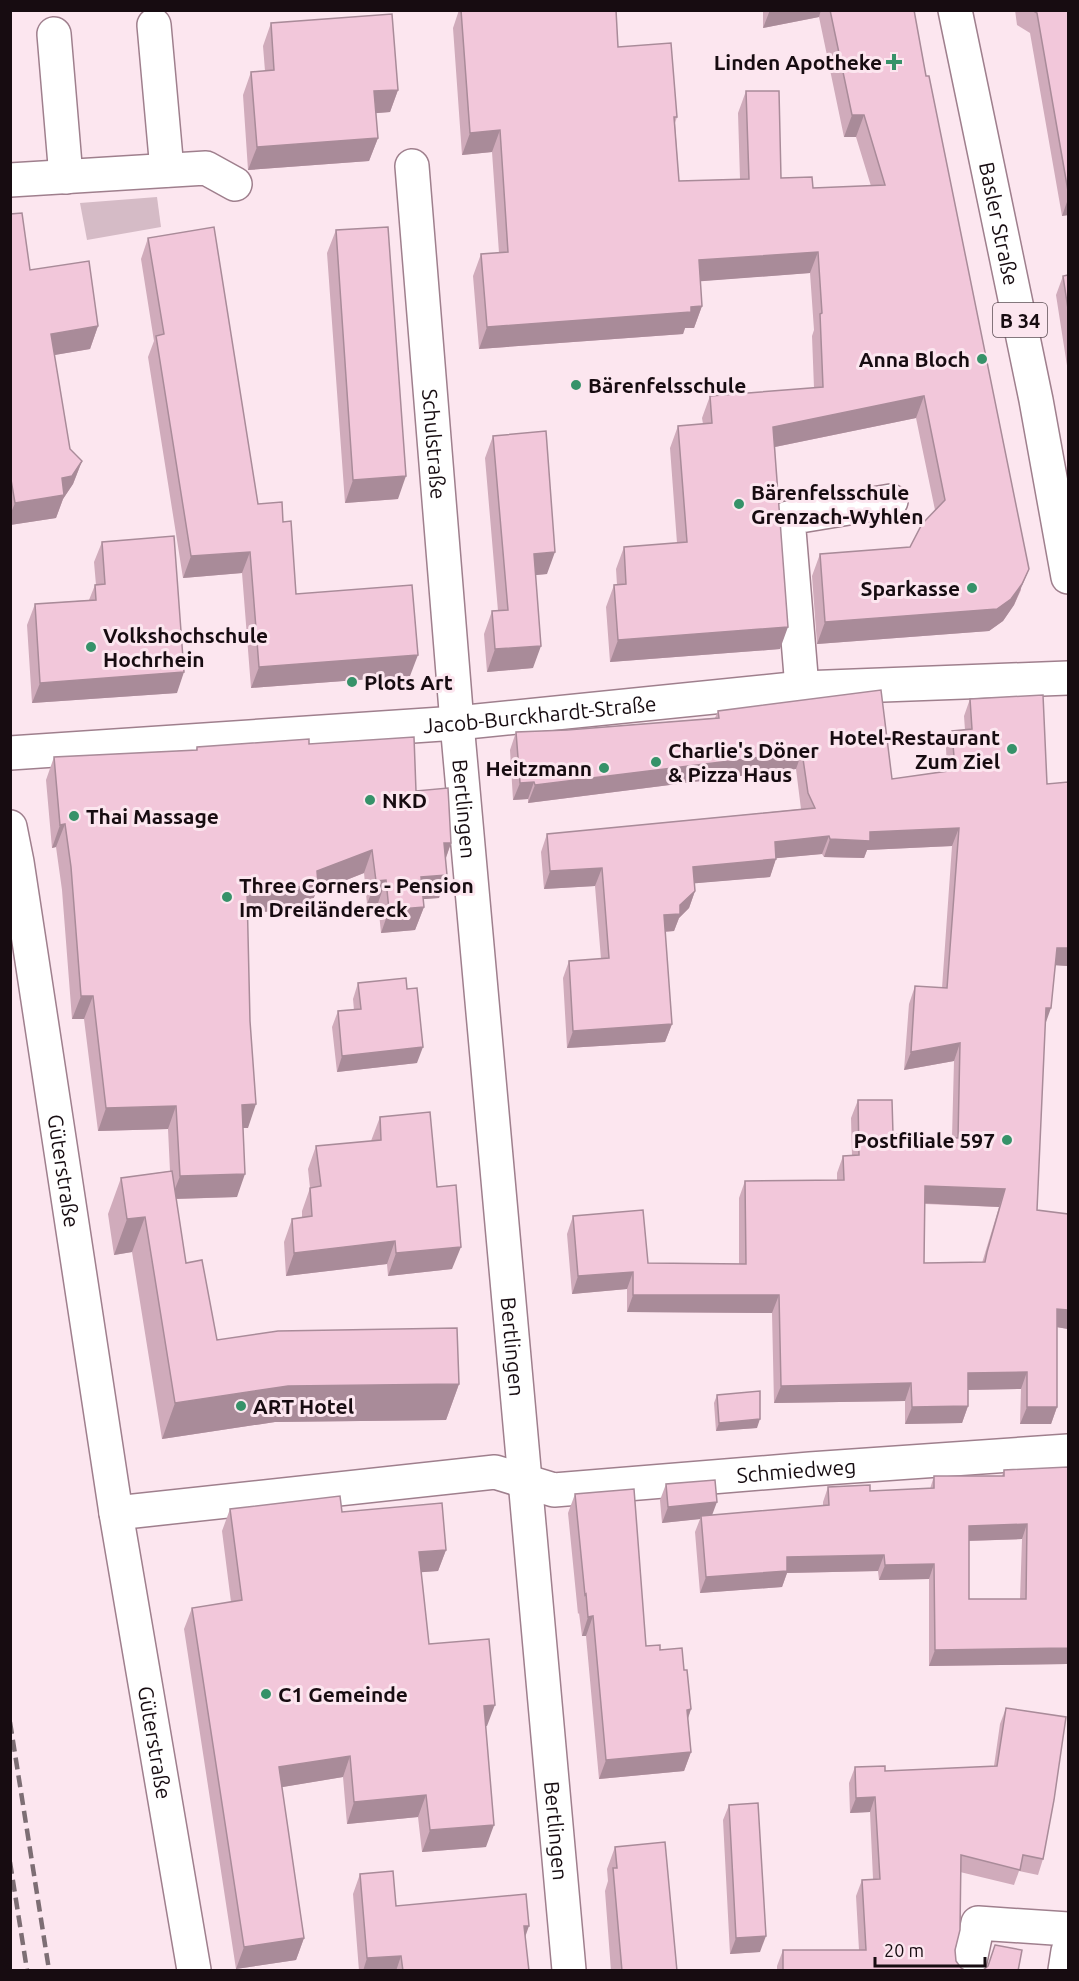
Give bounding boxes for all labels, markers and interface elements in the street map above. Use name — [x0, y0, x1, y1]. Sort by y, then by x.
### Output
place label: Linden Apotheke — [714, 50, 882, 74]
marker: Linden Apotheke — [887, 55, 901, 69]
street label: Basler Straße — [975, 160, 1024, 287]
road number: B 34 — [993, 303, 1047, 337]
place label: Anna Bloch — [859, 347, 970, 371]
marker: Anna Bloch — [975, 352, 989, 366]
place label: Bärenfelsschule — [588, 373, 746, 397]
marker: Bärenfelsschule — [569, 378, 583, 392]
street label: Schulstraße — [418, 388, 451, 500]
place label: Bärenfelsschule Grenzach-Wyhlen — [751, 480, 923, 528]
marker: Bärenfelsschule Grenzach-Wyhlen — [732, 497, 746, 511]
place label: Sparkasse — [861, 576, 960, 600]
marker: Sparkasse — [965, 581, 979, 595]
place label: Volkshochschule Hochrhein — [103, 623, 268, 671]
marker: Volkshochschule Hochrhein — [84, 640, 98, 654]
place label: Plots Art — [364, 670, 453, 694]
marker: Plots Art — [345, 675, 359, 689]
street label: Jacob-Burckhardt-Straße — [422, 691, 657, 737]
place label: Hotel-Restaurant Zum Ziel — [829, 725, 1000, 773]
place label: Charlie's Döner & Pizza Haus — [668, 738, 819, 786]
marker: Hotel-Restaurant Zum Ziel — [1005, 742, 1019, 756]
marker: Charlie's Döner & Pizza Haus — [649, 755, 663, 769]
place label: Heitzmann — [485, 756, 592, 780]
street label: Bertlingen — [448, 758, 481, 859]
marker: Heitzmann — [597, 761, 611, 775]
place label: NKD — [382, 788, 427, 812]
marker: NKD — [363, 793, 377, 807]
place label: Thai Massage — [86, 804, 219, 828]
marker: Thai Massage — [67, 809, 81, 823]
place label: Three Corners - Pension Im Dreiländereck — [239, 873, 474, 921]
marker: Three Corners - Pension Im Dreiländereck — [220, 890, 234, 904]
street label: Güterstraße — [44, 1113, 84, 1229]
place label: Postfiliale 597 — [853, 1128, 995, 1152]
marker: Postfiliale 597 — [1000, 1133, 1014, 1147]
street label: Bertlingen — [497, 1296, 529, 1397]
place label: ART Hotel — [253, 1394, 354, 1418]
marker: ART Hotel — [234, 1399, 248, 1413]
street label: Schmiedweg — [736, 1454, 857, 1487]
place label: C1 Gemeinde — [278, 1682, 408, 1706]
street label: Güterstraße — [134, 1684, 177, 1801]
marker: C1 Gemeinde — [259, 1687, 273, 1701]
street label: Bertlingen — [540, 1780, 573, 1881]
scale bar — [875, 1930, 984, 1968]
text: 20 m — [884, 1940, 924, 1960]

